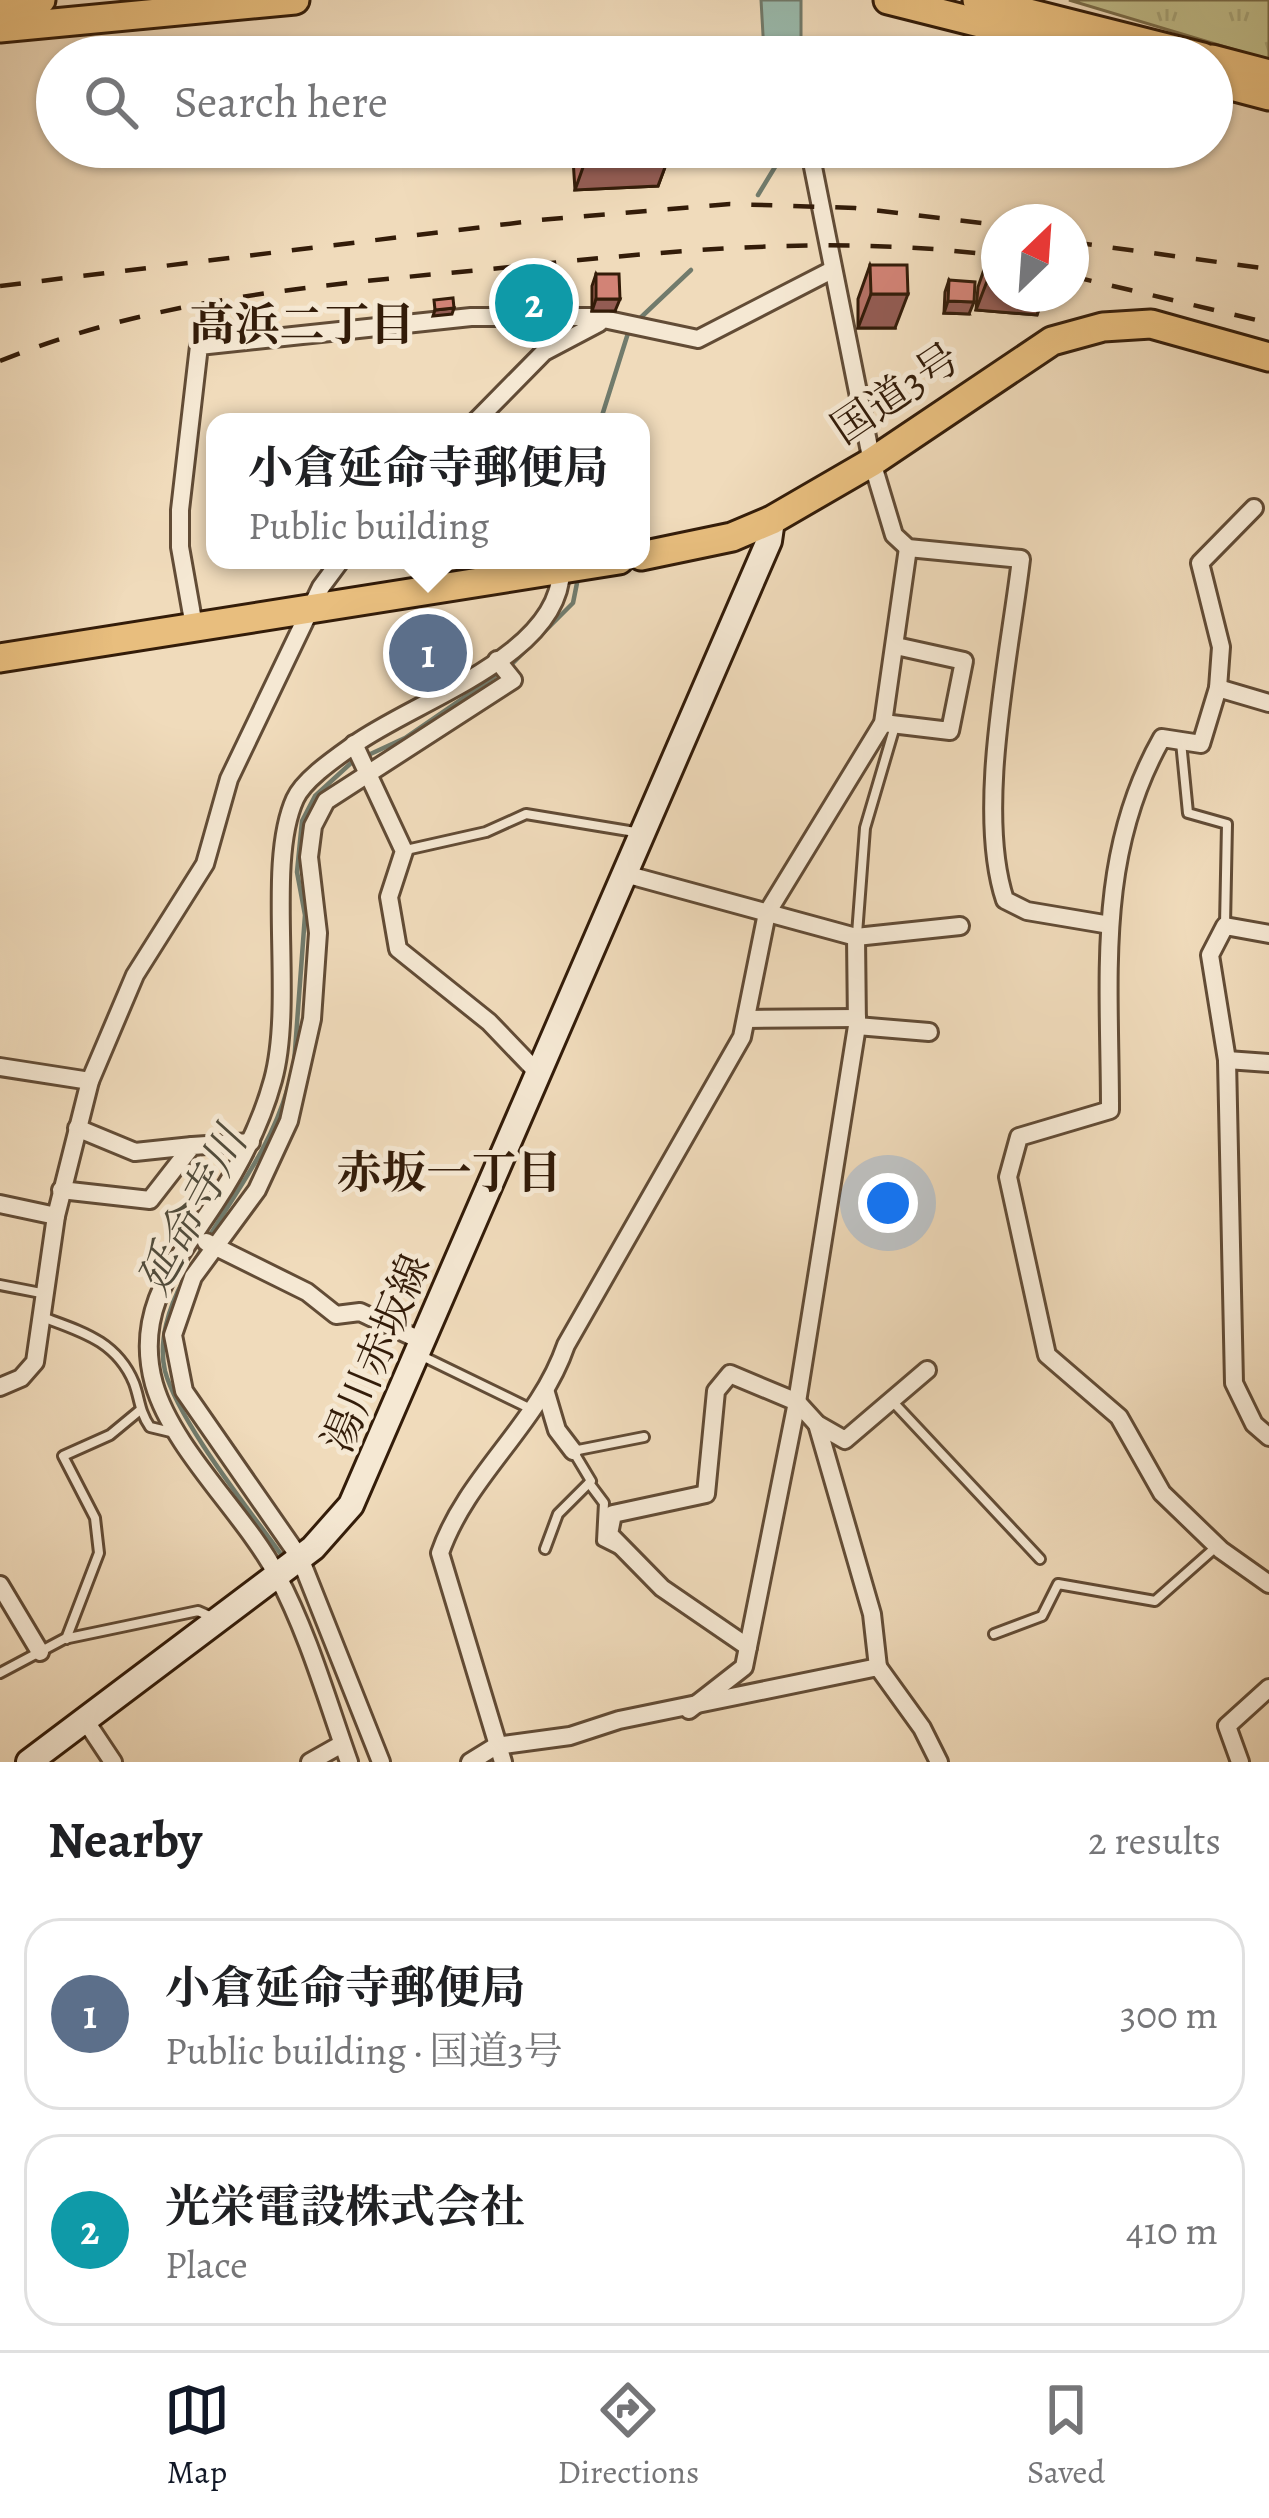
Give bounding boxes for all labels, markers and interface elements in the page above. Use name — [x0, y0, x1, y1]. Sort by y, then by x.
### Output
search box — [36, 36, 1233, 168]
icon: search — [78, 69, 144, 135]
text: Search here — [174, 71, 388, 133]
north arrow — [981, 204, 1089, 312]
pin: 2 — [495, 258, 573, 348]
district label: 高浜二丁目 — [189, 294, 415, 356]
street label: 国道3号 — [820, 329, 970, 457]
popup — [206, 413, 650, 569]
text: 小倉延命寺郵便局 — [248, 437, 608, 499]
text: Public building — [248, 499, 489, 552]
pin: 1 — [389, 608, 467, 698]
water label: 延命寺川 — [122, 1113, 264, 1305]
district label: 赤坂一丁目 — [336, 1142, 562, 1204]
your location — [858, 1173, 918, 1233]
street label: 湯川赤坂線 — [309, 1245, 443, 1461]
text: Nearby — [48, 1805, 202, 1875]
text: 2 results — [1088, 1814, 1221, 1867]
text: 小倉延命寺郵便局 — [165, 1957, 525, 2019]
text: 1 — [83, 1988, 97, 2041]
text: 300 m — [1120, 1988, 1218, 2041]
text: Public building · 国道3号 — [165, 2024, 563, 2077]
text: 光栄電設株式会社 — [165, 2176, 525, 2238]
text: 2 — [81, 2204, 99, 2257]
text: 410 m — [1126, 2204, 1218, 2257]
text: Place — [165, 2238, 248, 2291]
tab: Map — [164, 2377, 230, 2494]
tab: Directions — [558, 2377, 699, 2494]
tab: Saved — [1027, 2377, 1105, 2494]

